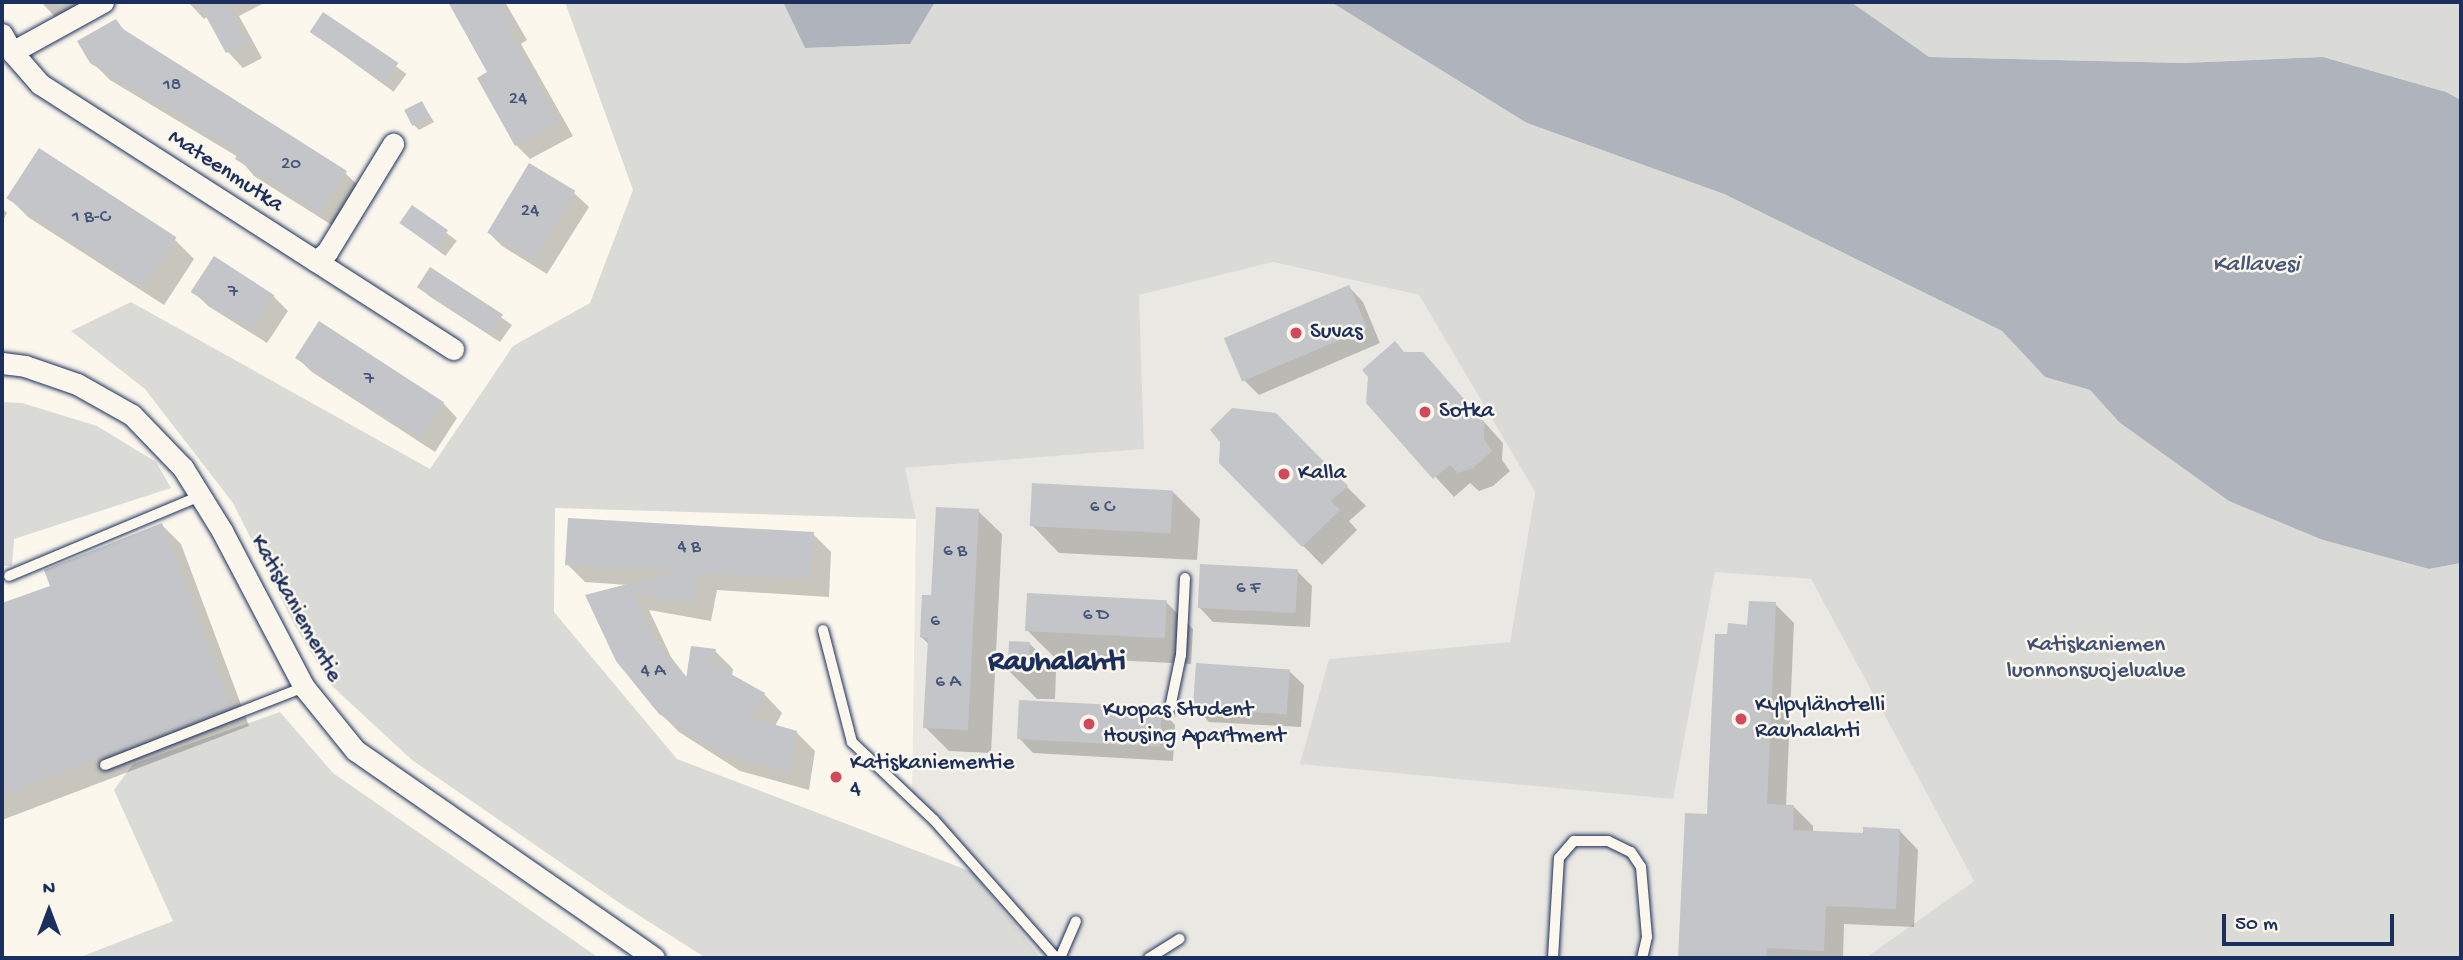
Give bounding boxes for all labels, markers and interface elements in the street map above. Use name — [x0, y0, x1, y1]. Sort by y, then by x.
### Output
house number: 18 — [163, 75, 181, 97]
house number: 24 — [509, 89, 527, 111]
street label: Mateenmutka — [162, 124, 288, 220]
house number: 20 — [281, 154, 301, 176]
house number: 24 — [521, 201, 539, 223]
house number: 1 B-C — [72, 207, 110, 229]
water label: Kallavesi — [2212, 252, 2300, 280]
house number: 7 — [228, 282, 238, 304]
place label: Suvas — [1310, 319, 1363, 347]
marker: Suvas — [1288, 325, 1304, 341]
house number: 7 — [364, 369, 374, 391]
place label: Sotka — [1439, 398, 1494, 426]
marker: Sotka — [1417, 404, 1433, 420]
place label: Kalla — [1298, 460, 1346, 488]
marker: Kalla — [1276, 466, 1292, 482]
house number: 6 C — [1090, 497, 1114, 519]
street label: Katiskaniementie — [243, 530, 347, 688]
house number: 4 B — [677, 537, 701, 559]
house number: 6 B — [943, 541, 967, 563]
house number: 6 F — [1236, 578, 1260, 600]
house number: 6 D — [1083, 605, 1109, 627]
house number: 6 — [930, 611, 940, 633]
park label: Katiskaniemen luonnonsuojelualue — [2007, 632, 2185, 686]
district label: Rauhalahti — [988, 646, 1126, 682]
house number: 4 A — [641, 661, 665, 683]
house number: 6 A — [935, 672, 961, 694]
place label: Kylpylähotelli Rauhalahti — [1755, 692, 1885, 746]
place label: Kuopas Student Housing Apartment — [1103, 697, 1285, 751]
marker: Kylpylähotelli Rauhalahti — [1733, 711, 1749, 727]
marker: Kuopas Student Housing Apartment — [1081, 716, 1097, 732]
place label: Katiskaniementie 4 — [850, 750, 1014, 804]
marker: Katiskaniementie 4 — [828, 769, 844, 785]
north arrow — [14, 876, 84, 946]
text: N — [43, 878, 55, 901]
scale bar — [2225, 900, 2396, 944]
text: 50 m — [2235, 913, 2278, 938]

